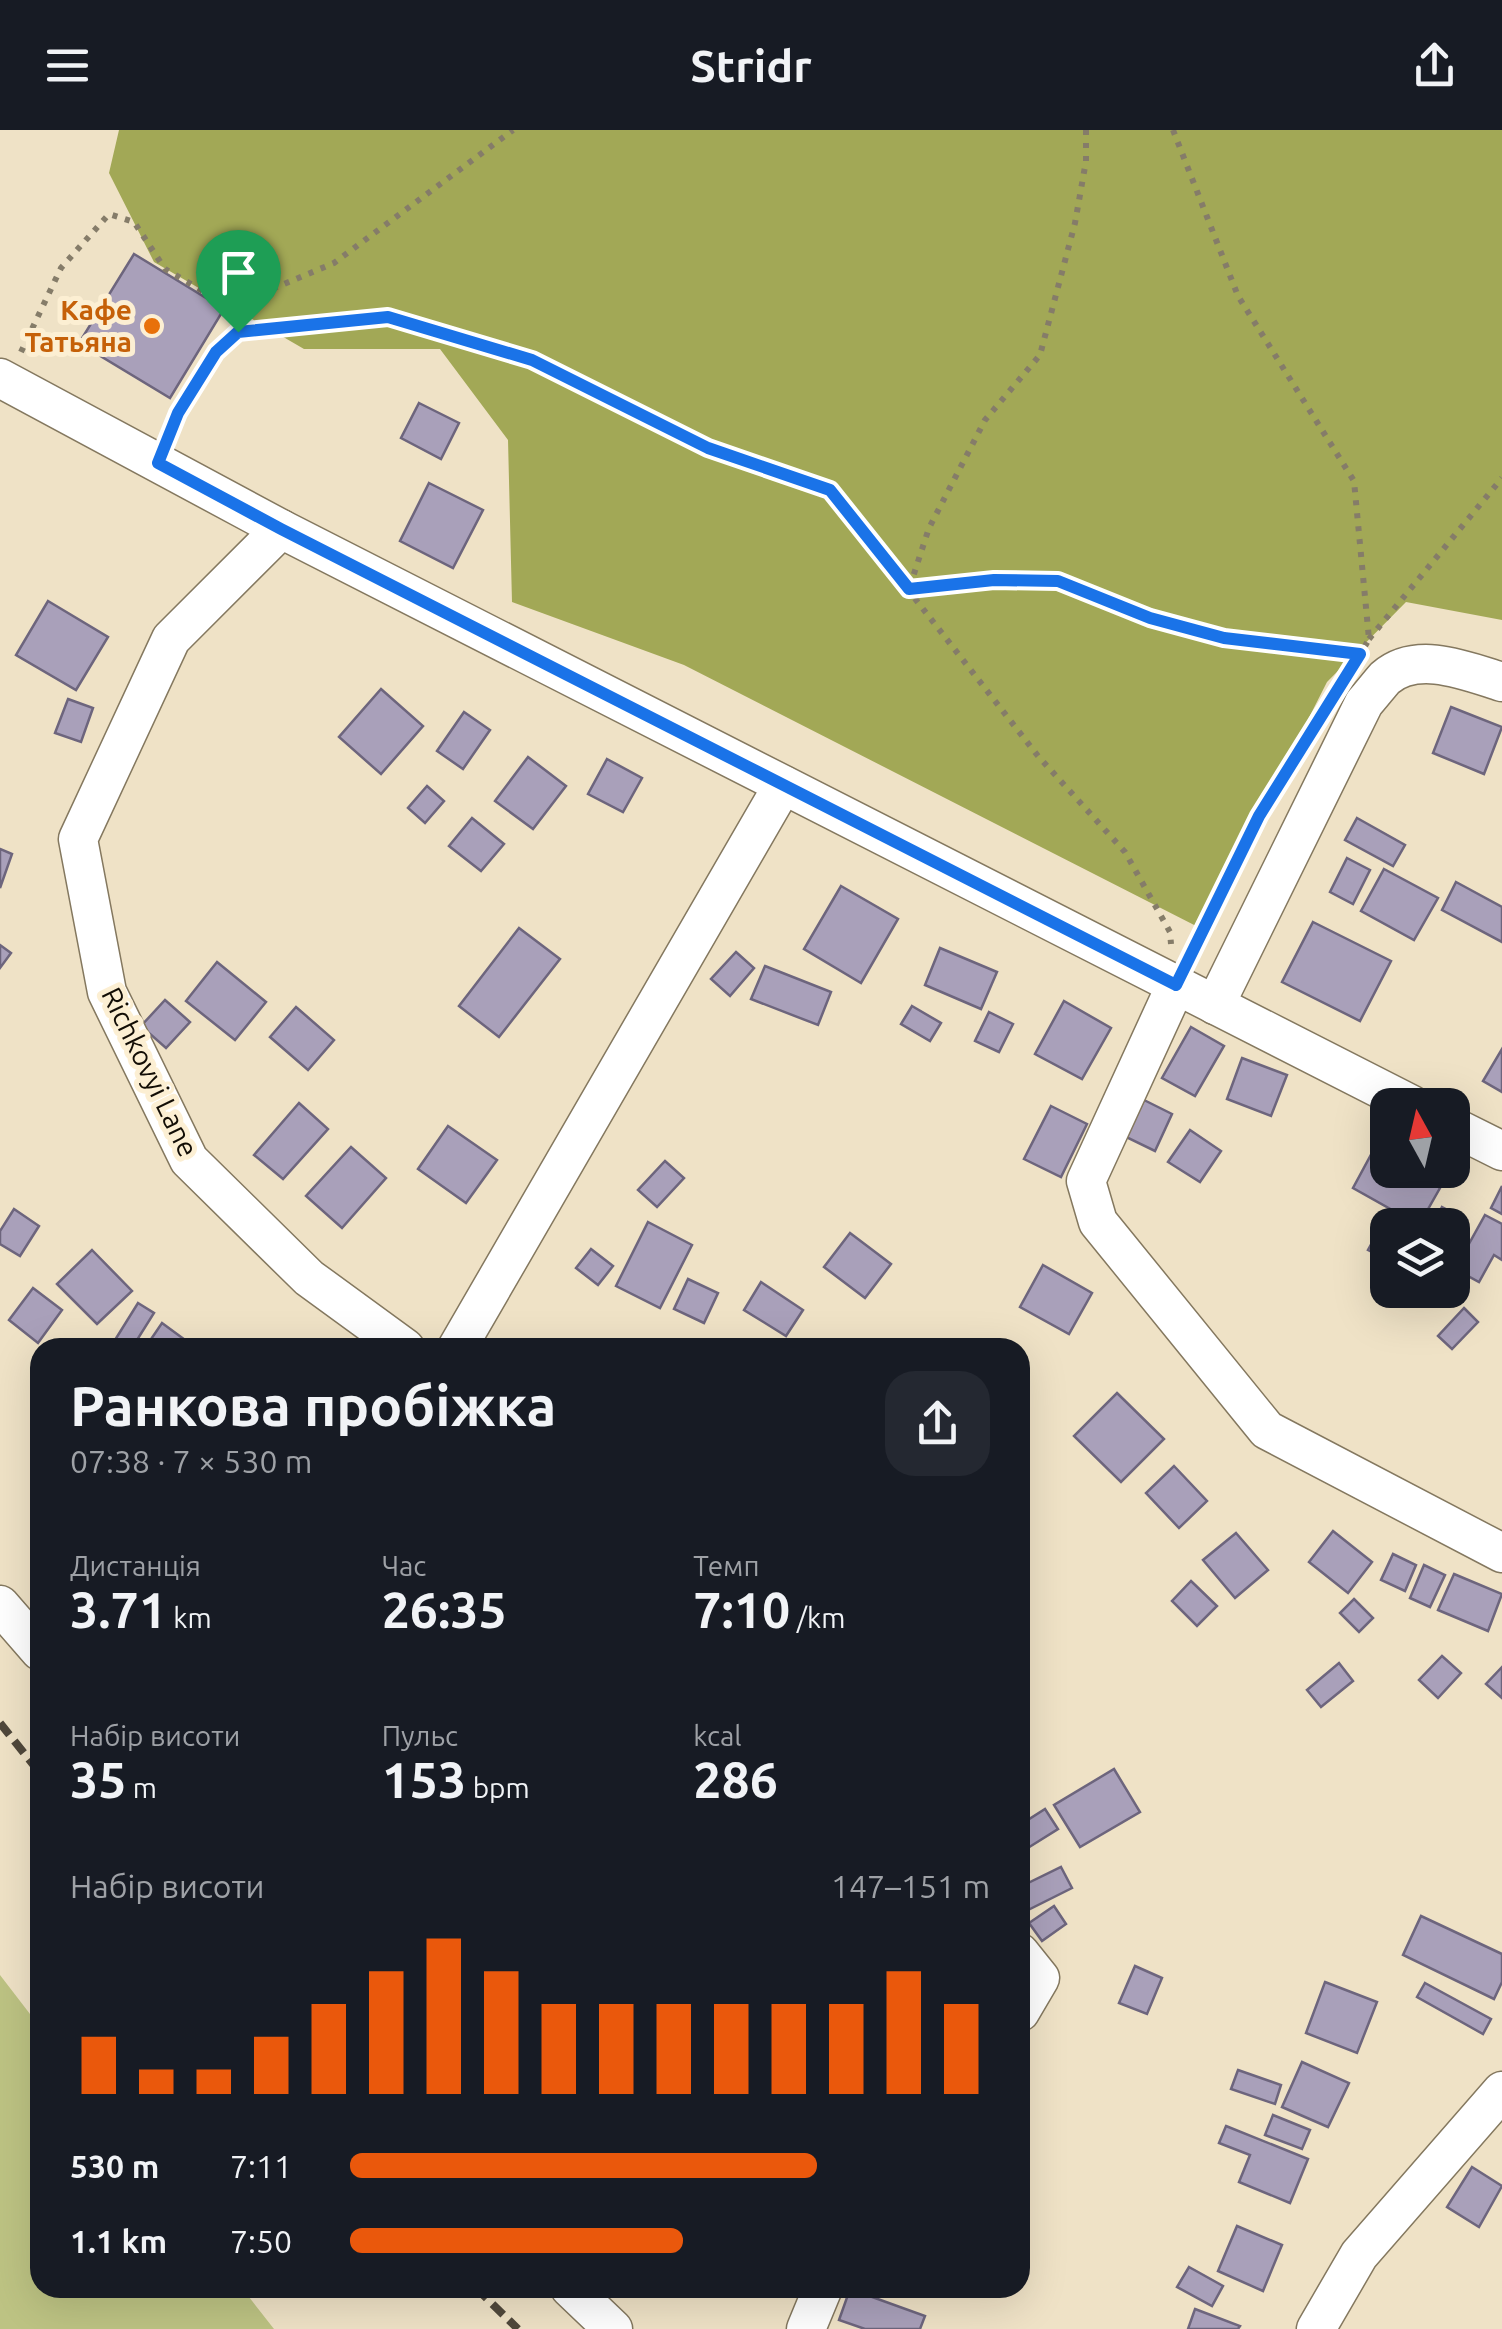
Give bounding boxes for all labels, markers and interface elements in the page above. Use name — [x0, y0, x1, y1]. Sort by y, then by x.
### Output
icon: menu — [40, 38, 95, 93]
icon: share — [1407, 38, 1462, 93]
text: Stridr — [690, 40, 812, 91]
pin — [196, 230, 281, 333]
icon: arrive — [211, 245, 266, 300]
place label: Кафе Татьяна — [24, 294, 132, 357]
marker: Кафе Татьяна — [141, 315, 163, 337]
street label: Richkovyi Lane — [96, 982, 205, 1161]
north arrow — [1370, 1088, 1470, 1188]
map controls — [1370, 1088, 1470, 1308]
button: layers — [1370, 1208, 1470, 1308]
button: share — [885, 1371, 990, 1476]
text: Ранкова пробіжка — [70, 1375, 556, 1436]
text: 07:38 · 7 × 530 m — [70, 1443, 312, 1479]
text: Дистанція — [70, 1550, 201, 1581]
text: Час — [382, 1550, 426, 1581]
text: Темп — [693, 1550, 760, 1581]
text: 3.71 — [70, 1581, 167, 1637]
text: 26:35 — [382, 1581, 507, 1637]
text: 7:10 — [693, 1581, 790, 1637]
text: km — [167, 1602, 212, 1633]
text: /km — [790, 1602, 845, 1633]
text: Набір висоти — [70, 1720, 240, 1751]
text: Пульс — [382, 1720, 458, 1751]
text: kcal — [693, 1720, 742, 1751]
text: 35 — [70, 1751, 126, 1807]
text: 153 — [382, 1751, 466, 1807]
text: 286 — [693, 1751, 778, 1807]
text: m — [126, 1772, 157, 1803]
text: bpm — [466, 1772, 530, 1803]
text: Набір висоти — [70, 1868, 265, 1904]
text: 147–151 m — [831, 1868, 990, 1904]
text: 530 m — [70, 2148, 159, 2184]
text: 7:11 — [230, 2148, 292, 2184]
text: 1.1 km — [70, 2223, 167, 2259]
text: 7:50 — [230, 2223, 292, 2259]

